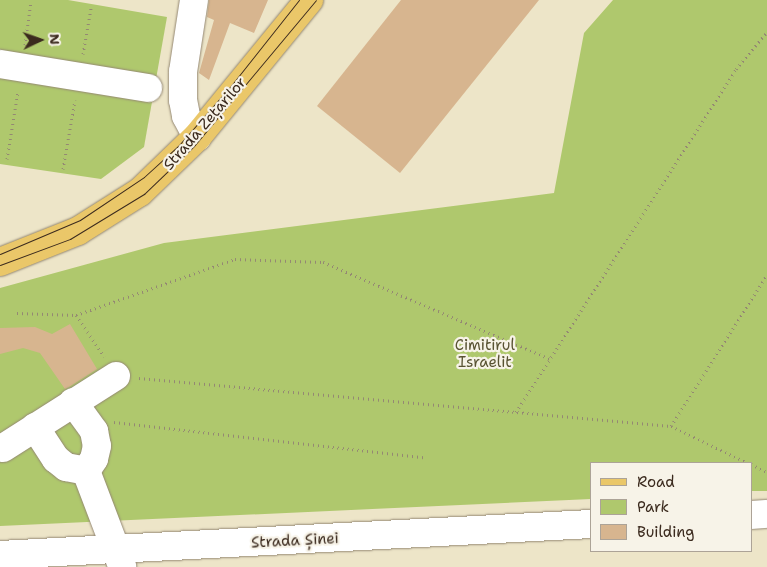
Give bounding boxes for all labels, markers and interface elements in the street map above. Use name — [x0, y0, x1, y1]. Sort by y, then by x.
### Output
north arrow — [15, 15, 65, 65]
text: N — [46, 33, 64, 45]
street label: Strada Zețarilor — [160, 74, 250, 174]
park label: Cimitirul Israelit — [455, 336, 515, 371]
legend — [590, 462, 752, 552]
text: Road — [637, 472, 675, 492]
text: Park — [637, 497, 669, 517]
text: Building — [637, 522, 694, 542]
street label: Strada Șinei — [251, 530, 339, 552]

